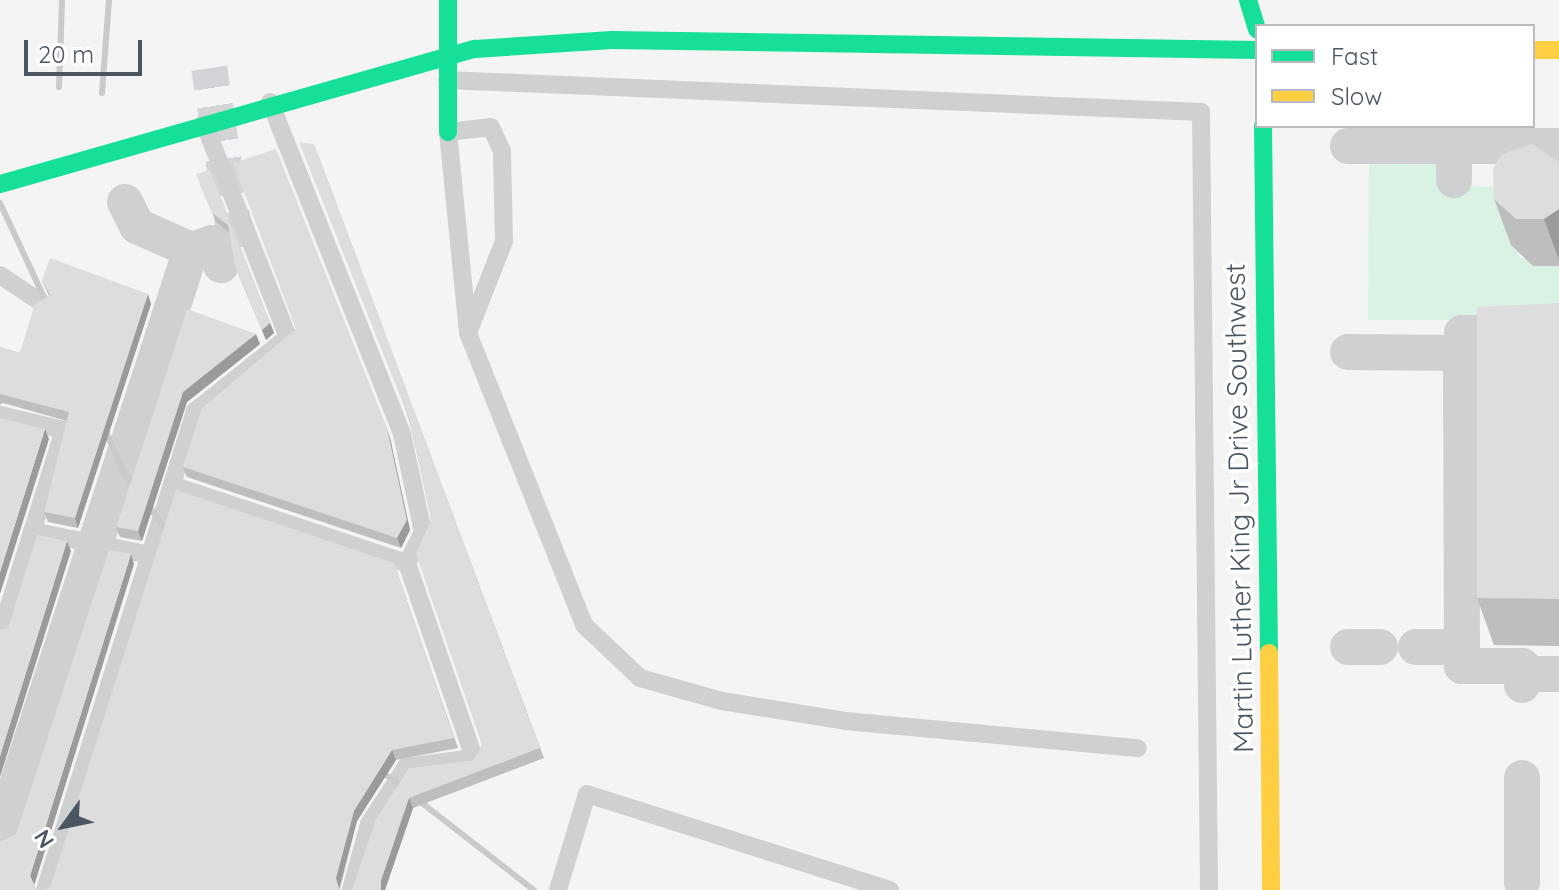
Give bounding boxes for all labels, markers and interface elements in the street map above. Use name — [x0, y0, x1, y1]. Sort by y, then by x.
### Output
scale bar — [28, 24, 146, 74]
legend — [1255, 24, 1535, 128]
text: 20 m — [38, 39, 94, 69]
text: Fast — [1331, 41, 1378, 71]
text: Slow — [1331, 81, 1382, 111]
street label: Martin Luther King Jr Drive Southwest — [1218, 263, 1260, 753]
north arrow — [24, 786, 104, 866]
text: N — [28, 825, 60, 853]

